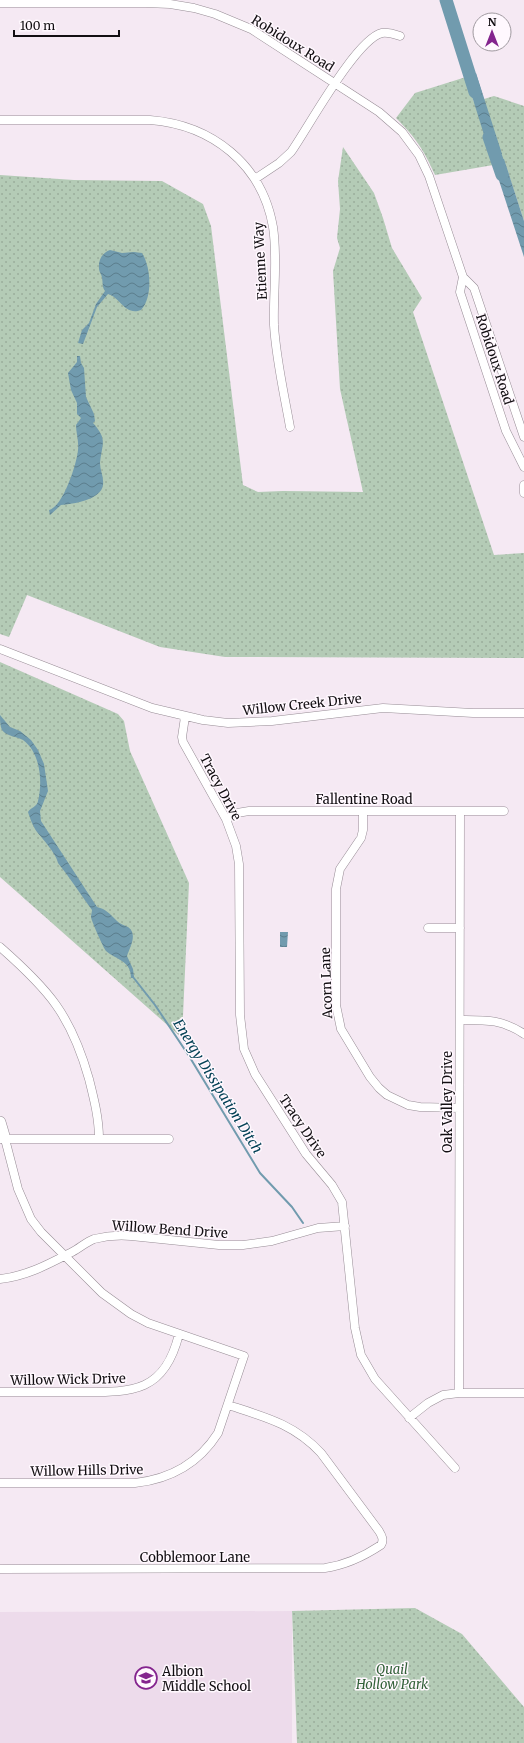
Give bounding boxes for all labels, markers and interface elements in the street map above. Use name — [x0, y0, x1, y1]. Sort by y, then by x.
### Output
street label: Robidoux Road — [248, 11, 337, 76]
scale bar — [14, 12, 119, 38]
north arrow — [472, 12, 512, 52]
text: N — [488, 15, 497, 29]
text: 100 m — [20, 18, 55, 33]
street label: Etienne Way — [250, 221, 271, 300]
street label: Robidoux Road — [472, 312, 517, 407]
street label: Willow Creek Drive — [241, 690, 363, 719]
street label: Tracy Drive — [196, 751, 245, 824]
street label: Fallentine Road — [315, 791, 413, 808]
street label: Acorn Lane — [317, 947, 336, 1020]
water label: Energy Dissipation Ditch — [169, 1015, 267, 1157]
street label: Oak Valley Drive — [439, 1051, 456, 1153]
street label: Tracy Drive — [275, 1091, 330, 1161]
street label: Willow Bend Drive — [111, 1217, 229, 1242]
street label: Willow Wick Drive — [9, 1370, 126, 1389]
street label: Willow Hills Drive — [30, 1461, 144, 1480]
street label: Cobblemoor Lane — [140, 1549, 250, 1566]
park label: Quail Hollow Park — [355, 1661, 428, 1693]
place label: Albion Middle School — [161, 1663, 251, 1695]
school or university icon: Albion Middle School — [133, 1665, 159, 1691]

